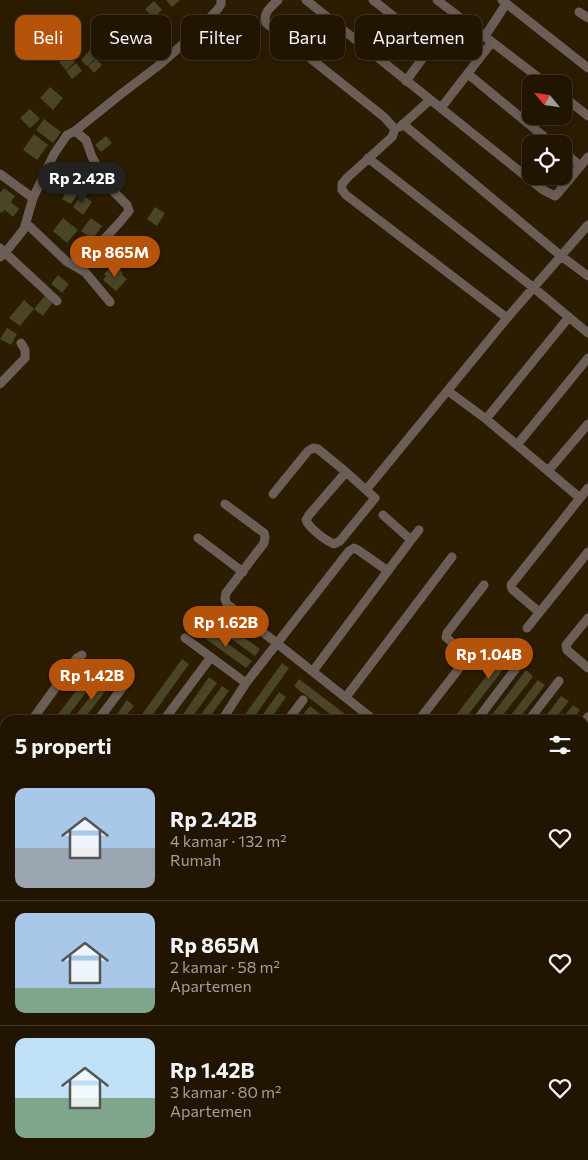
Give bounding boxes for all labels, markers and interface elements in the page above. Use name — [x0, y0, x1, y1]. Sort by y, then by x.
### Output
chip: Beli — [15, 15, 81, 60]
chip: Sewa — [91, 15, 171, 60]
chip: Filter — [181, 15, 260, 60]
chip: Baru — [270, 15, 345, 60]
chip: Apartemen — [355, 15, 482, 60]
north arrow — [522, 75, 572, 125]
map controls — [522, 75, 572, 185]
button: locate — [522, 135, 572, 185]
pin: Rp 2.42B — [30, 162, 134, 204]
text: Rp 2.42B — [49, 168, 115, 187]
pin: Rp 865M — [69, 236, 161, 278]
text: Rp 865M — [81, 242, 149, 261]
pin: Rp 1.62B — [174, 606, 278, 648]
text: Rp 1.62B — [194, 612, 258, 631]
pin: Rp 1.04B — [437, 638, 541, 680]
text: Rp 1.04B — [456, 644, 522, 663]
pin: Rp 1.42B — [40, 658, 144, 701]
text: Rp 1.42B — [60, 665, 124, 684]
icon: filters — [546, 731, 574, 759]
text: 5 properti — [15, 733, 111, 758]
text: Rp 2.42B — [170, 806, 257, 831]
icon: home — [55, 808, 115, 868]
icon: heart — [546, 824, 574, 852]
text: 4 kamar · 132 m² — [170, 831, 287, 850]
text: Rumah — [170, 850, 221, 869]
text: Rp 865M — [170, 932, 259, 957]
icon: home — [55, 933, 115, 993]
icon: heart — [546, 949, 574, 977]
text: 2 kamar · 58 m² — [170, 957, 280, 976]
text: Apartemen — [170, 976, 252, 995]
text: Rp 1.42B — [170, 1057, 254, 1082]
icon: home — [55, 1058, 115, 1118]
icon: heart — [546, 1074, 574, 1102]
text: 3 kamar · 80 m² — [170, 1082, 281, 1101]
text: Apartemen — [170, 1101, 252, 1120]

